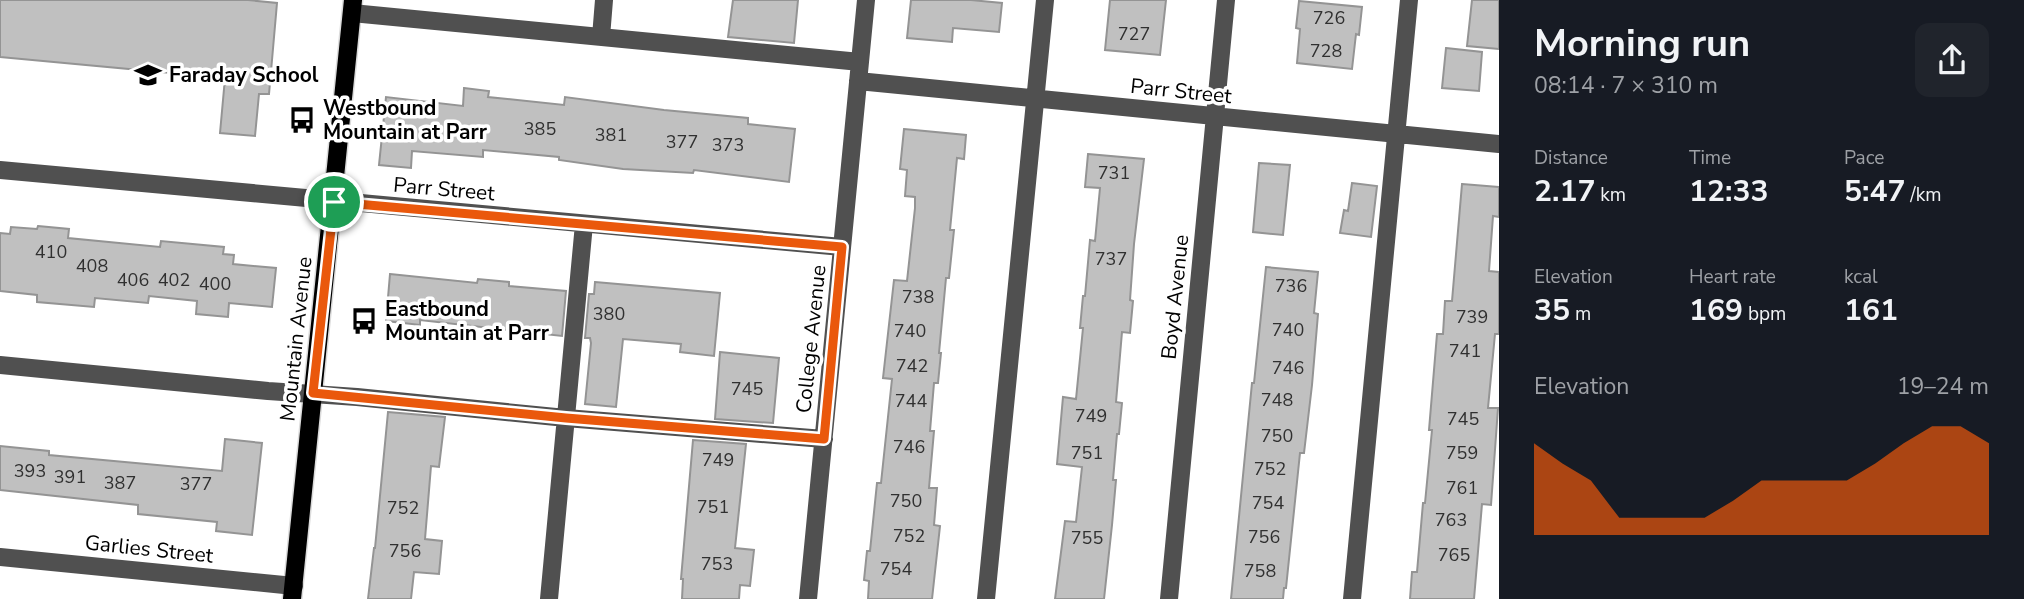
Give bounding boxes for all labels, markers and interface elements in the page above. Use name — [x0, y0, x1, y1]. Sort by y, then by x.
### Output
house number: 726 — [1313, 6, 1345, 30]
text: Morning run — [1534, 18, 1750, 69]
house number: 727 — [1118, 22, 1150, 46]
button: share — [1915, 23, 1989, 97]
house number: 728 — [1310, 39, 1342, 63]
school or university icon: Faraday School — [133, 60, 163, 90]
place label: Faraday School — [169, 61, 319, 89]
text: 08:14 · 7 × 310 m — [1534, 70, 1718, 101]
street label: Parr Street — [1129, 72, 1234, 110]
place label: Westbound Mountain at Parr — [323, 94, 488, 146]
bus stop icon: Westbound Mountain at Parr — [287, 105, 317, 135]
house number: 385 — [524, 117, 556, 141]
house number: 381 — [595, 123, 627, 147]
house number: 377 — [666, 130, 698, 154]
house number: 373 — [712, 133, 744, 157]
text: Distance — [1534, 145, 1608, 171]
text: Time — [1689, 145, 1731, 171]
text: Pace — [1844, 145, 1884, 171]
house number: 731 — [1098, 161, 1130, 185]
street label: Parr Street — [392, 171, 496, 207]
text: 2.17 — [1534, 171, 1595, 212]
text: 12:33 — [1689, 171, 1768, 212]
text: 5:47 — [1844, 171, 1905, 212]
pin — [304, 172, 364, 232]
text: km — [1595, 182, 1626, 208]
text: /km — [1905, 182, 1941, 208]
icon: arrive — [315, 183, 353, 221]
street label: Boyd Avenue — [1155, 233, 1195, 361]
house number: 410 — [35, 240, 67, 264]
house number: 737 — [1095, 247, 1127, 271]
house number: 408 — [76, 254, 108, 278]
street label: Mountain Avenue — [273, 255, 319, 423]
street label: College Avenue — [789, 263, 833, 415]
text: Elevation — [1534, 264, 1613, 290]
text: Heart rate — [1689, 264, 1776, 290]
text: kcal — [1844, 264, 1878, 290]
house number: 406 — [117, 268, 149, 292]
house number: 402 — [158, 268, 190, 292]
house number: 400 — [199, 272, 231, 296]
house number: 736 — [1275, 274, 1307, 298]
house number: 738 — [902, 285, 934, 309]
text: 35 — [1534, 290, 1570, 331]
text: 169 — [1689, 290, 1743, 331]
text: 161 — [1844, 290, 1898, 331]
place label: Eastbound Mountain at Parr — [385, 295, 550, 347]
text: m — [1570, 301, 1591, 327]
text: bpm — [1743, 301, 1786, 327]
house number: 380 — [593, 302, 625, 326]
house number: 739 — [1456, 305, 1488, 329]
bus stop icon: Eastbound Mountain at Parr — [349, 306, 379, 336]
house number: 740 — [1272, 318, 1304, 342]
house number: 740 — [894, 319, 926, 343]
house number: 741 — [1449, 339, 1481, 363]
house number: 742 — [896, 354, 928, 378]
house number: 746 — [1272, 356, 1304, 380]
text: Elevation — [1534, 371, 1629, 402]
text: 19–24 m — [1897, 371, 1989, 402]
house number: 745 — [731, 377, 763, 401]
house number: 748 — [1261, 388, 1293, 412]
house number: 744 — [895, 389, 927, 413]
house number: 749 — [1075, 404, 1107, 428]
house number: 745 — [1447, 407, 1479, 431]
house number: 750 — [1261, 424, 1293, 448]
house number: 746 — [893, 435, 925, 459]
house number: 751 — [1071, 441, 1103, 465]
house number: 759 — [1446, 441, 1478, 465]
house number: 749 — [702, 448, 734, 472]
house number: 752 — [1254, 457, 1286, 481]
house number: 393 — [14, 459, 46, 483]
house number: 391 — [54, 465, 86, 489]
house number: 387 — [104, 471, 136, 495]
house number: 377 — [180, 472, 212, 496]
house number: 761 — [1446, 476, 1478, 500]
house number: 750 — [890, 489, 922, 513]
house number: 754 — [1252, 491, 1284, 515]
house number: 751 — [697, 495, 729, 519]
house number: 752 — [387, 496, 419, 520]
house number: 763 — [1435, 508, 1467, 532]
house number: 752 — [893, 524, 925, 548]
house number: 756 — [1248, 525, 1280, 549]
house number: 755 — [1071, 526, 1103, 550]
street label: Garlies Street — [83, 528, 215, 570]
house number: 756 — [389, 539, 421, 563]
house number: 765 — [1438, 543, 1470, 567]
house number: 753 — [701, 552, 733, 576]
house number: 754 — [880, 557, 912, 581]
house number: 758 — [1244, 559, 1276, 583]

